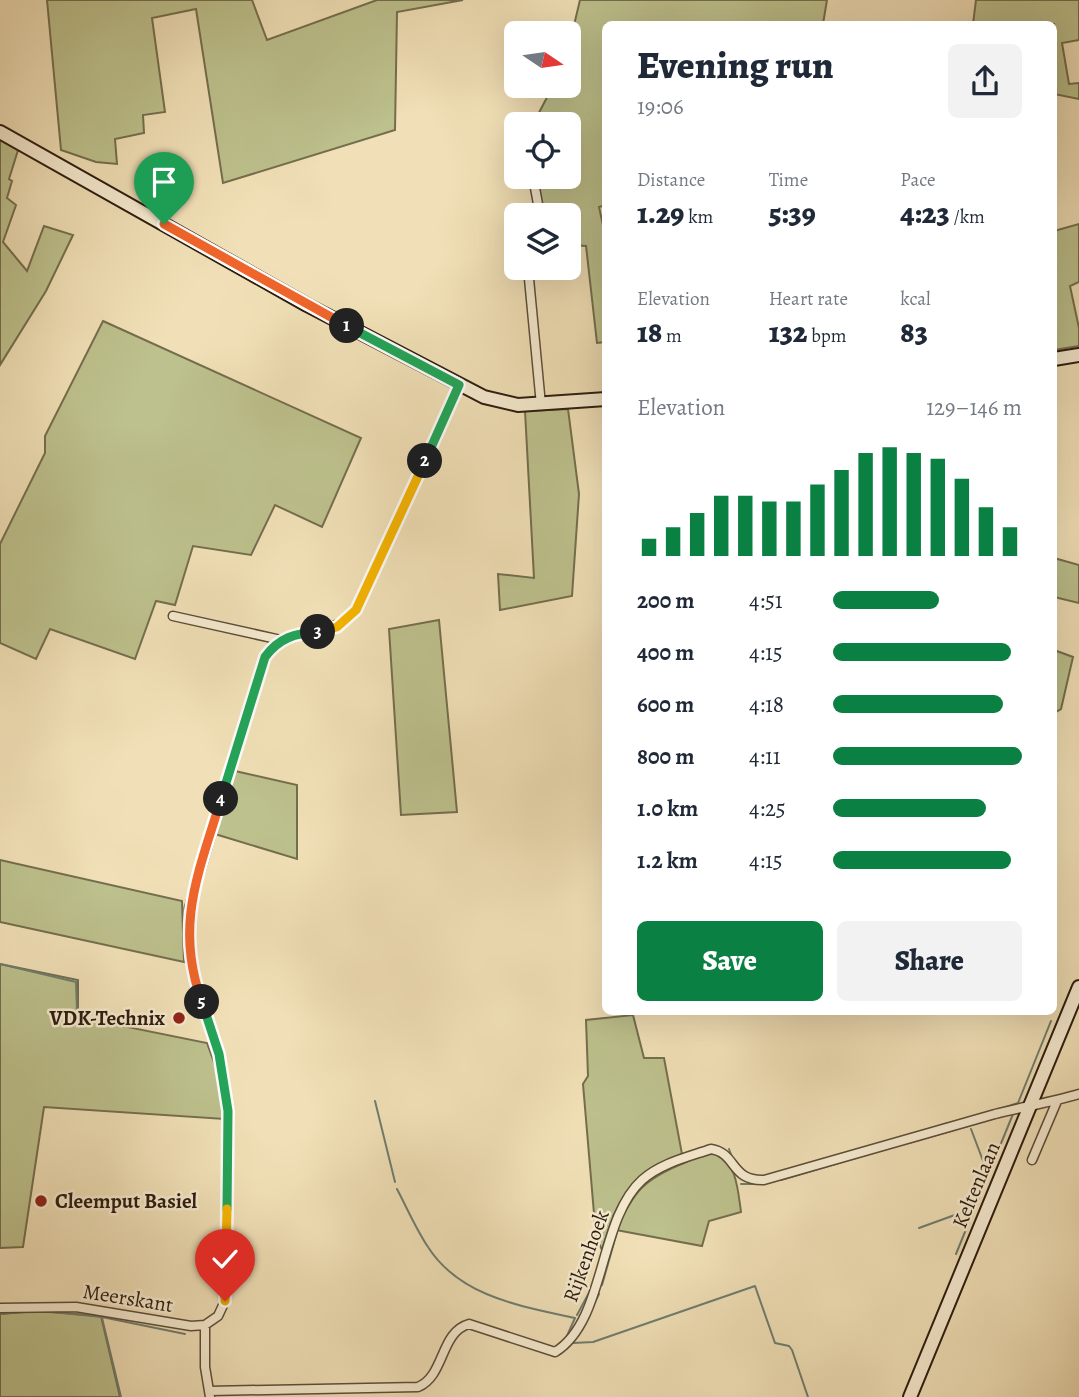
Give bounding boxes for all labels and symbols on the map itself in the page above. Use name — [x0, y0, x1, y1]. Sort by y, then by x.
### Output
north arrow — [504, 21, 581, 98]
pin — [134, 152, 194, 224]
pin: 1 — [330, 308, 364, 344]
pin: 2 — [408, 444, 442, 478]
pin: 3 — [300, 614, 336, 650]
pin: 4 — [204, 782, 238, 816]
pin: 5 — [184, 984, 220, 1020]
place label: VDK-Technix — [48, 1004, 166, 1032]
marker: VDK-Technix — [171, 1010, 187, 1026]
street label: Keltenlaan — [945, 1138, 1007, 1232]
place label: Cleemput Basiel — [55, 1187, 198, 1215]
marker: Cleemput Basiel — [33, 1193, 49, 1209]
street label: Rijkenhoek — [556, 1205, 616, 1306]
pin — [195, 1229, 255, 1301]
street label: Meerskant — [81, 1277, 175, 1319]

